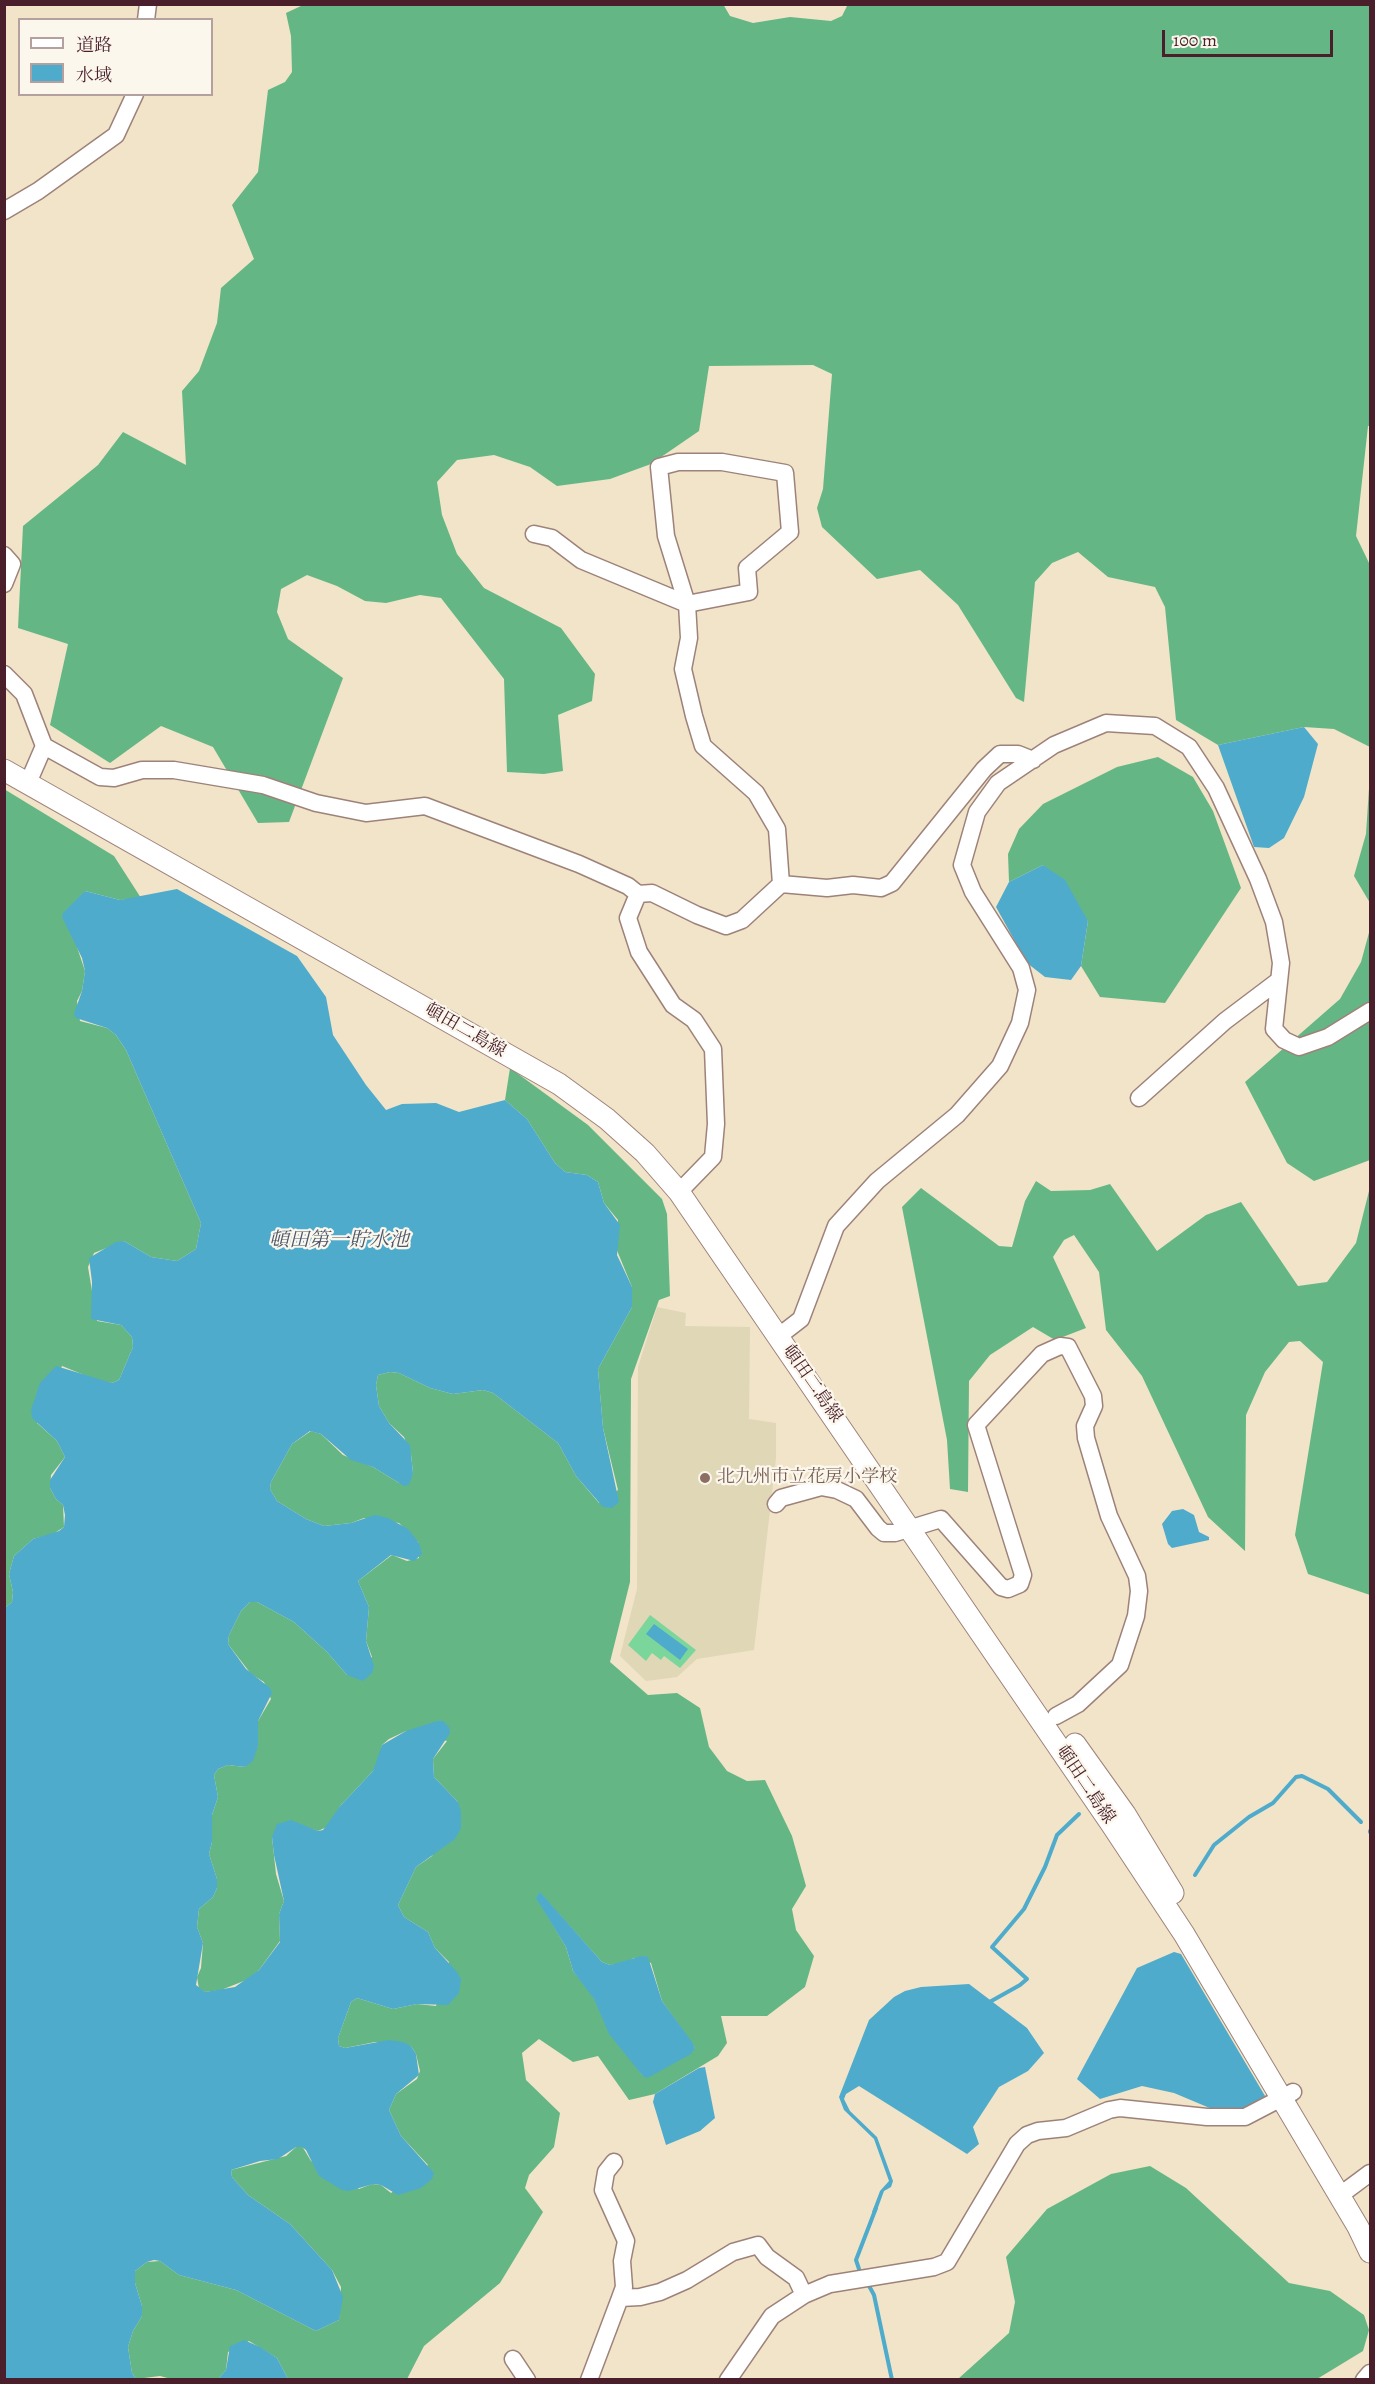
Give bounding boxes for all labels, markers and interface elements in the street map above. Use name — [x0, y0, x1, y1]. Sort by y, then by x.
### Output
legend — [18, 18, 213, 96]
scale bar — [1165, 18, 1336, 56]
text: 100 m — [1173, 28, 1217, 52]
text: 道路 — [76, 33, 112, 57]
text: 水域 — [76, 63, 112, 87]
street label: 頓田二島線 — [421, 999, 509, 1063]
water label: 頓田第一貯水池 — [269, 1229, 409, 1253]
street label: 頓田二島線 — [777, 1341, 847, 1427]
place label: 北九州市立花房小学校 — [717, 1467, 897, 1489]
marker: 北九州市立花房小学校 — [698, 1471, 712, 1485]
street label: 頓田二島線 — [1051, 1742, 1119, 1828]

